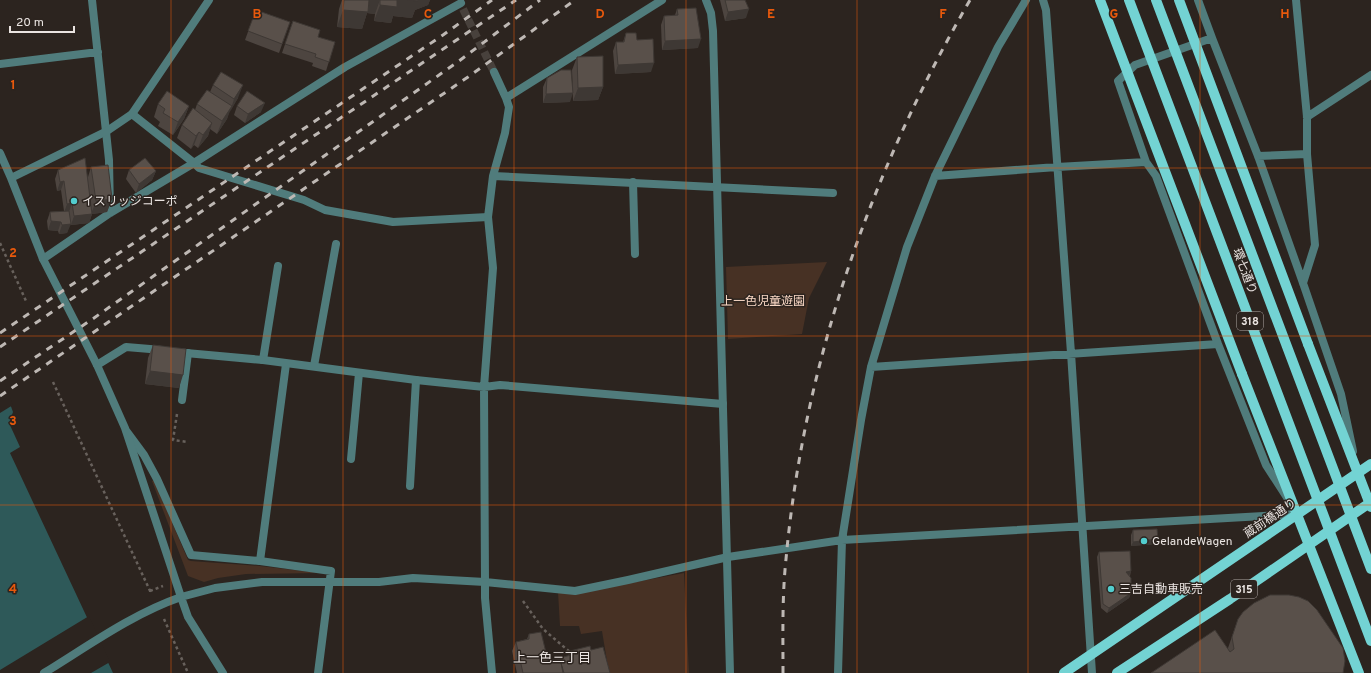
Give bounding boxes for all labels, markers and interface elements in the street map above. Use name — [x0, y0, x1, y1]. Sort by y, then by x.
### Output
text: B — [253, 7, 262, 23]
text: C — [424, 7, 432, 23]
text: D — [595, 7, 605, 23]
text: E — [767, 7, 775, 23]
text: F — [939, 7, 947, 23]
text: G — [1110, 7, 1119, 23]
text: H — [1280, 7, 1290, 23]
scale bar — [10, 8, 74, 34]
text: 20 m — [16, 15, 44, 31]
text: 1 — [10, 78, 16, 94]
place label: イスリッジコーポ — [82, 194, 178, 210]
marker: イスリッジコーポ — [69, 196, 79, 206]
text: 2 — [9, 246, 17, 262]
street label: 環七通り — [1228, 246, 1260, 297]
park label: 上一色児童遊園 — [721, 294, 805, 310]
road number: 318 — [1237, 312, 1263, 330]
text: 3 — [9, 414, 17, 430]
street label: 蔵前橋通り — [1241, 495, 1300, 542]
place label: GelandeWagen — [1152, 534, 1233, 550]
marker: GelandeWagen — [1139, 536, 1149, 546]
road number: 315 — [1231, 580, 1257, 598]
text: 4 — [9, 582, 17, 598]
place label: 三吉自動車販売 — [1119, 582, 1203, 598]
marker: 三吉自動車販売 — [1106, 584, 1116, 594]
district label: 上一色三丁目 — [513, 651, 591, 667]

